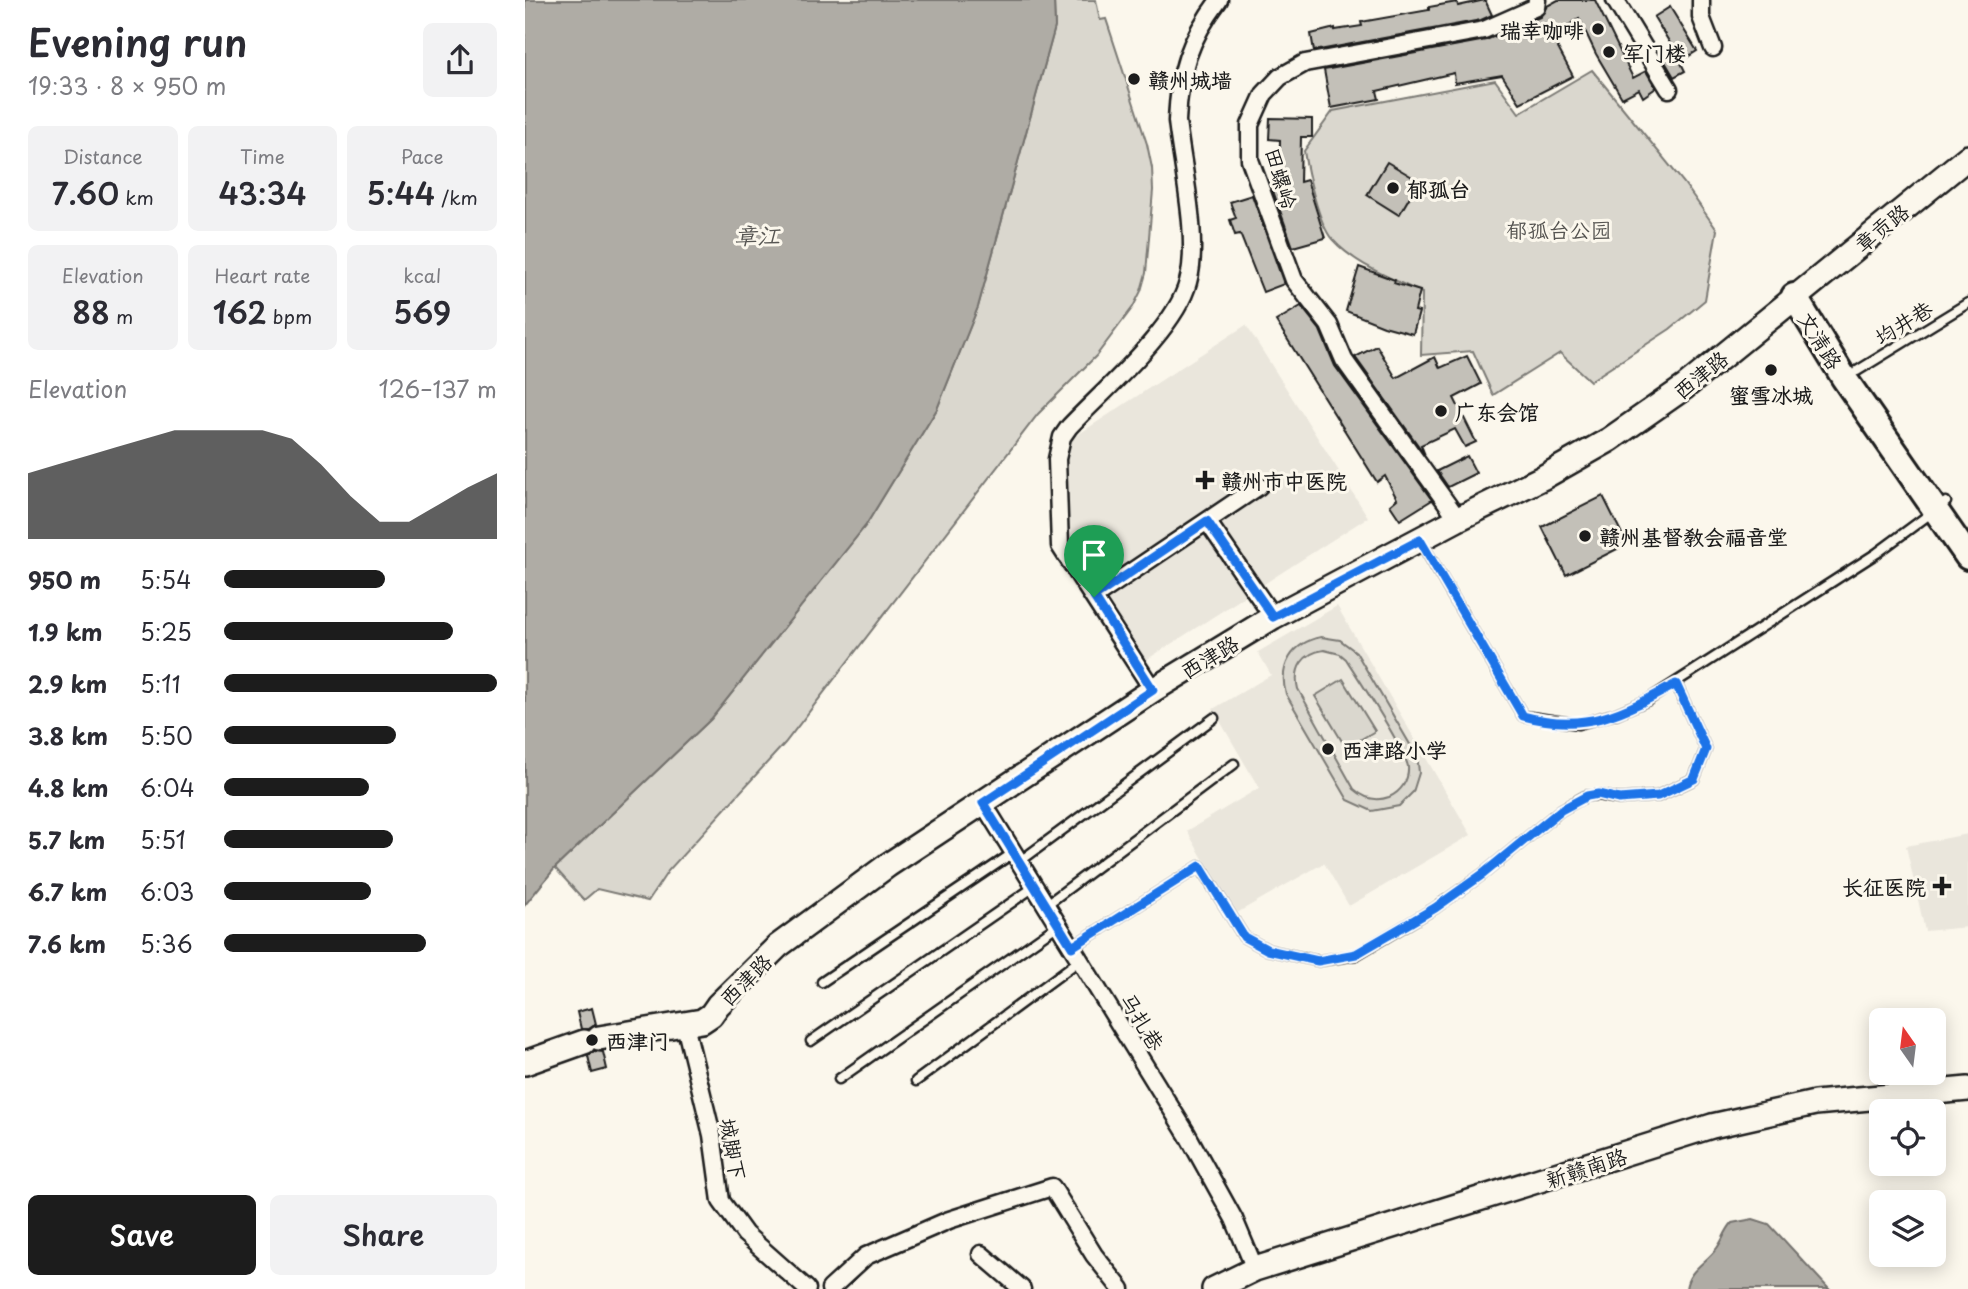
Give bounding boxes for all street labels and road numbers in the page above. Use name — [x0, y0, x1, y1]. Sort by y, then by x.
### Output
street label: 田螺岭 — [1258, 143, 1306, 213]
street label: 章贡路 — [1846, 195, 1916, 259]
street label: 均井巷 — [1868, 292, 1938, 352]
street label: 文清路 — [1791, 305, 1851, 375]
street label: 西津路 — [1665, 342, 1735, 406]
street label: 西津路 — [1174, 626, 1244, 686]
street label: 西津路 — [711, 945, 779, 1013]
street label: 马扎巷 — [1113, 986, 1173, 1056]
street label: 城脚下 — [713, 1115, 755, 1183]
street label: 新赣南路 — [1541, 1139, 1631, 1195]

